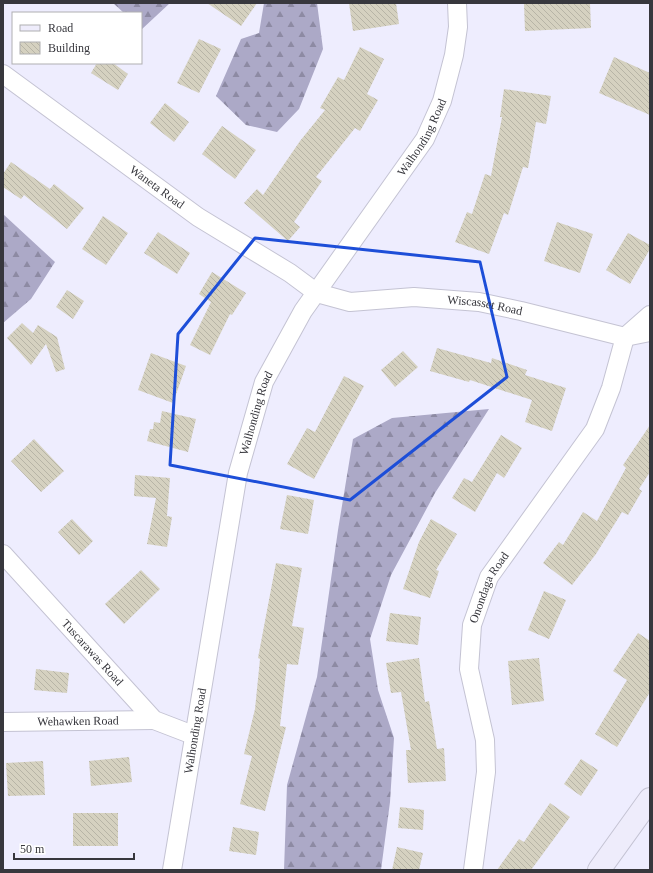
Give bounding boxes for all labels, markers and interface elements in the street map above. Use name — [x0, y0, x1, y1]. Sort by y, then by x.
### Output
legend — [12, 12, 142, 64]
text: Road — [48, 21, 73, 35]
text: Building — [48, 41, 90, 55]
street label: Walhonding Road — [394, 97, 449, 178]
street label: Waneta Road — [127, 162, 187, 212]
street label: Wiscasset Road — [447, 293, 524, 318]
street label: Walhonding Road — [237, 369, 276, 456]
street label: Onondaga Road — [466, 549, 512, 625]
street label: Tuscarawas Road — [59, 616, 126, 688]
street label: Walhonding Road — [181, 687, 209, 775]
street label: Wehawken Road — [37, 713, 119, 729]
scale bar — [14, 835, 134, 861]
text: 50 m — [20, 842, 45, 856]

